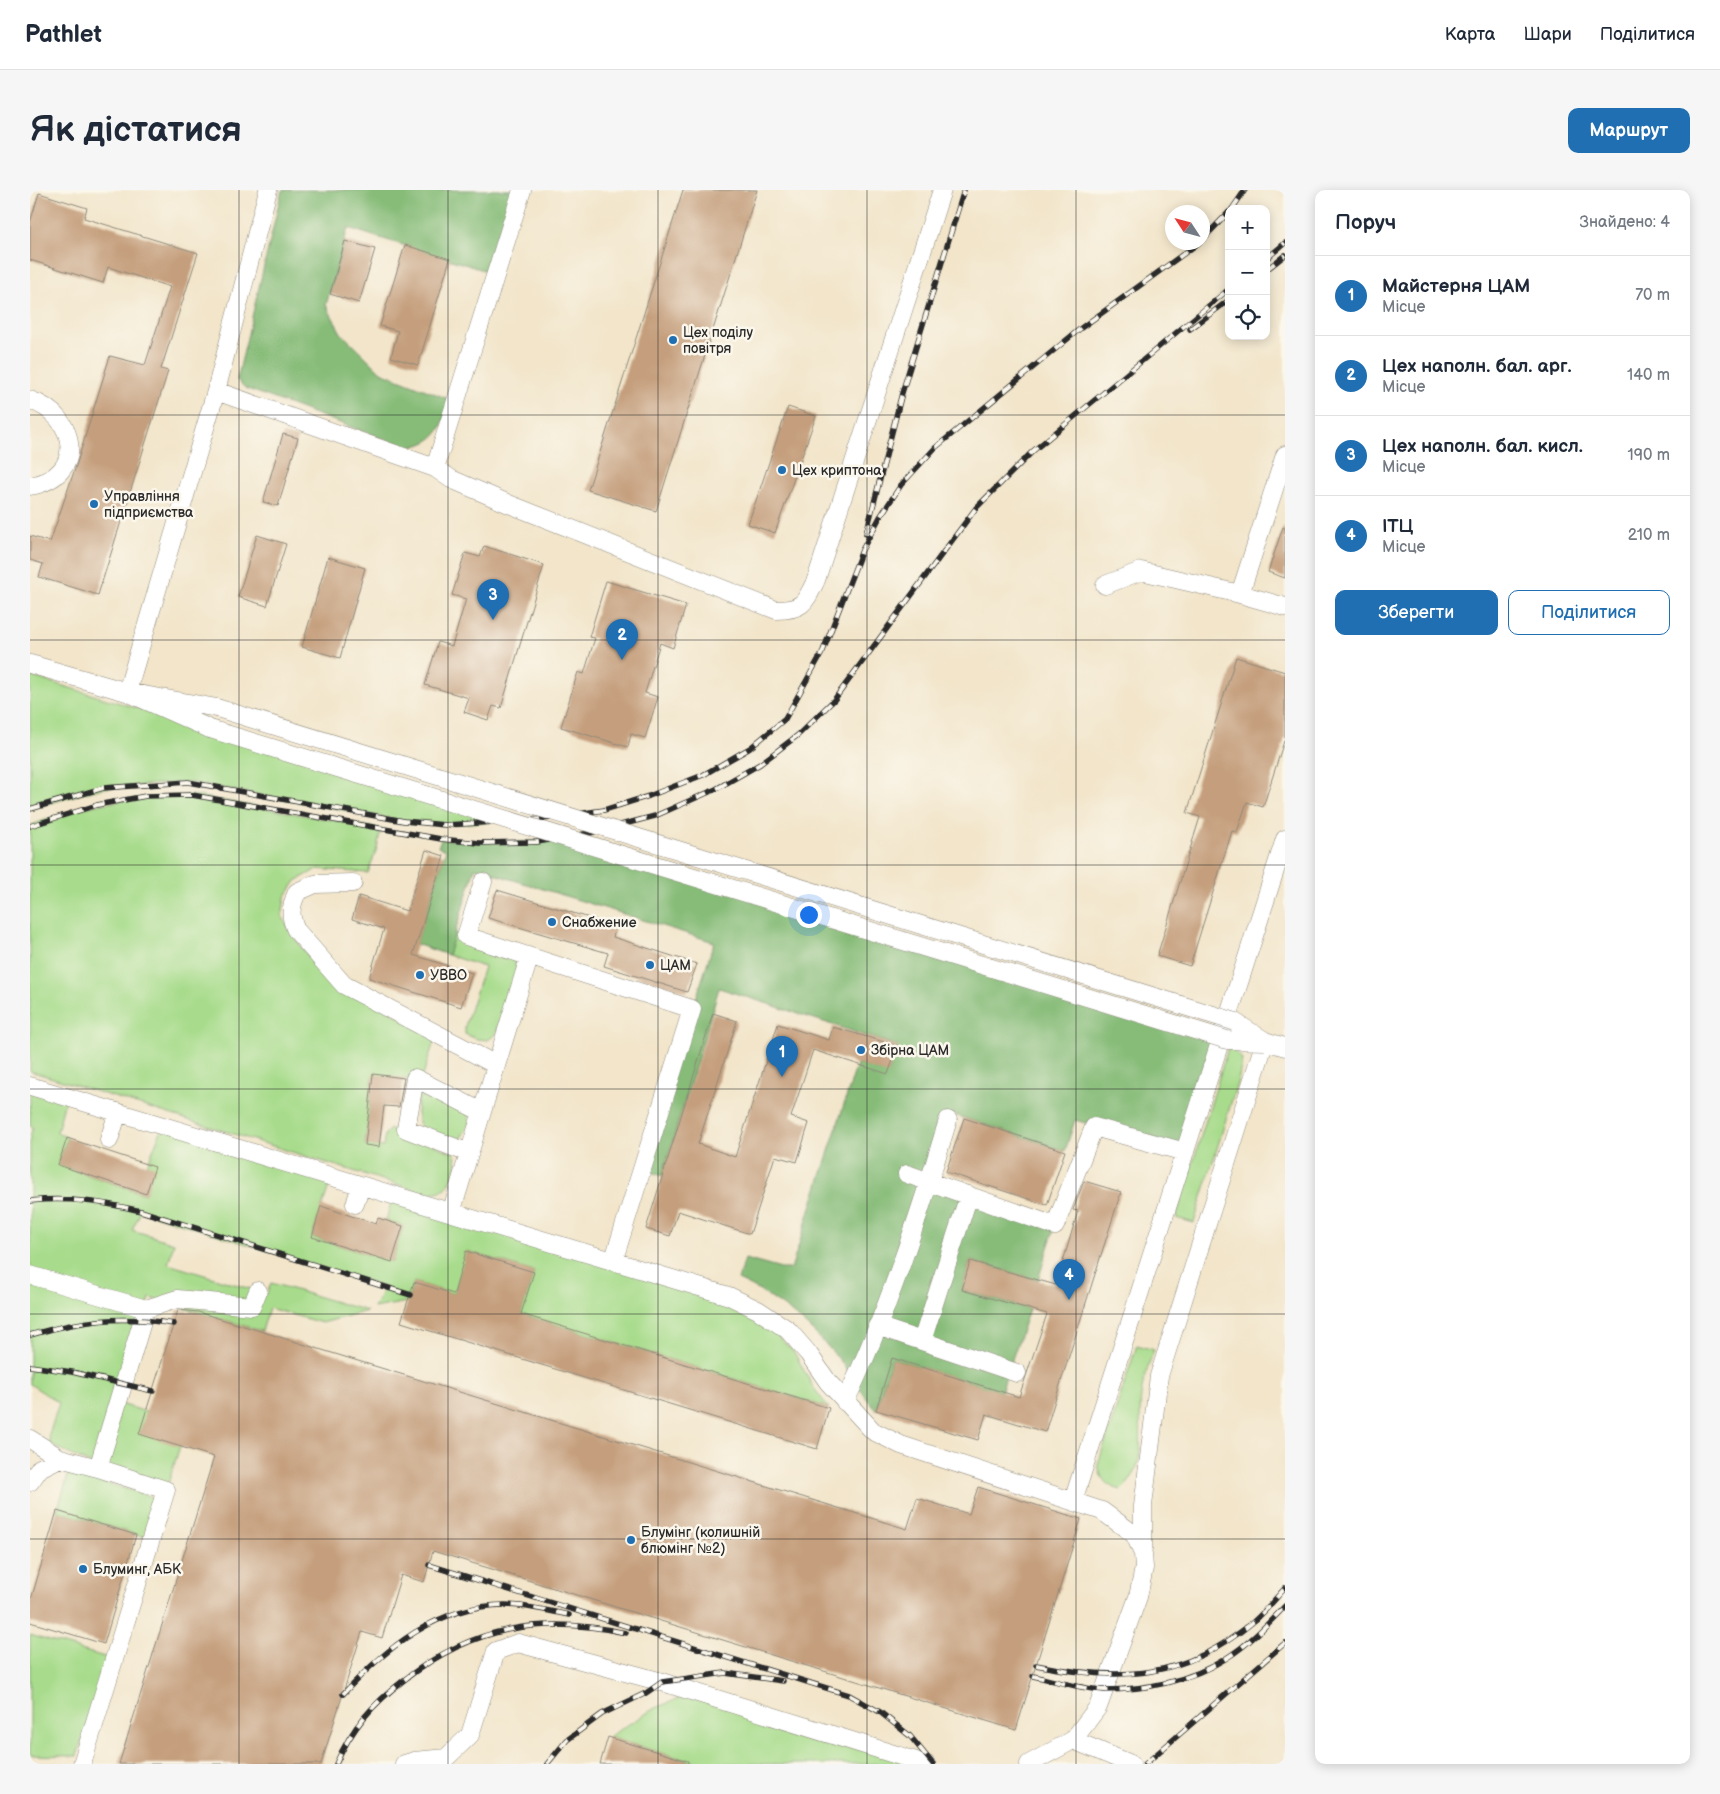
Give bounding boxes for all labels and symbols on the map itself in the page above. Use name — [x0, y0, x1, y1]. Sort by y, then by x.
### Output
north arrow — [1165, 205, 1210, 250]
place label: Цех поділу повітря — [683, 324, 754, 357]
marker: Цех поділу повітря — [667, 334, 679, 346]
place label: Цех криптона — [792, 462, 882, 479]
marker: Цех криптона — [776, 464, 788, 476]
place label: Управління підприємства — [104, 488, 194, 521]
marker: Управління підприємства — [88, 498, 100, 510]
pin: 3 — [477, 579, 509, 620]
pin: 2 — [606, 619, 638, 660]
your location — [796, 902, 822, 928]
place label: Снабжение — [562, 914, 637, 931]
marker: Снабжение — [546, 916, 558, 928]
place label: ЦАМ — [660, 957, 691, 974]
marker: ЦАМ — [644, 959, 656, 971]
place label: УВВО — [430, 967, 467, 984]
marker: УВВО — [414, 969, 426, 981]
pin: 1 — [766, 1036, 798, 1077]
place label: Збірна ЦАМ — [871, 1042, 949, 1059]
marker: Збірна ЦАМ — [855, 1044, 867, 1056]
pin: 4 — [1053, 1259, 1085, 1300]
place label: Блумінг (колишній блюмінг №2) — [641, 1524, 760, 1557]
marker: Блумінг (колишній блюмінг №2) — [625, 1534, 637, 1546]
place label: Блуминг, АБК — [93, 1561, 182, 1578]
marker: Блуминг, АБК — [77, 1563, 89, 1575]

